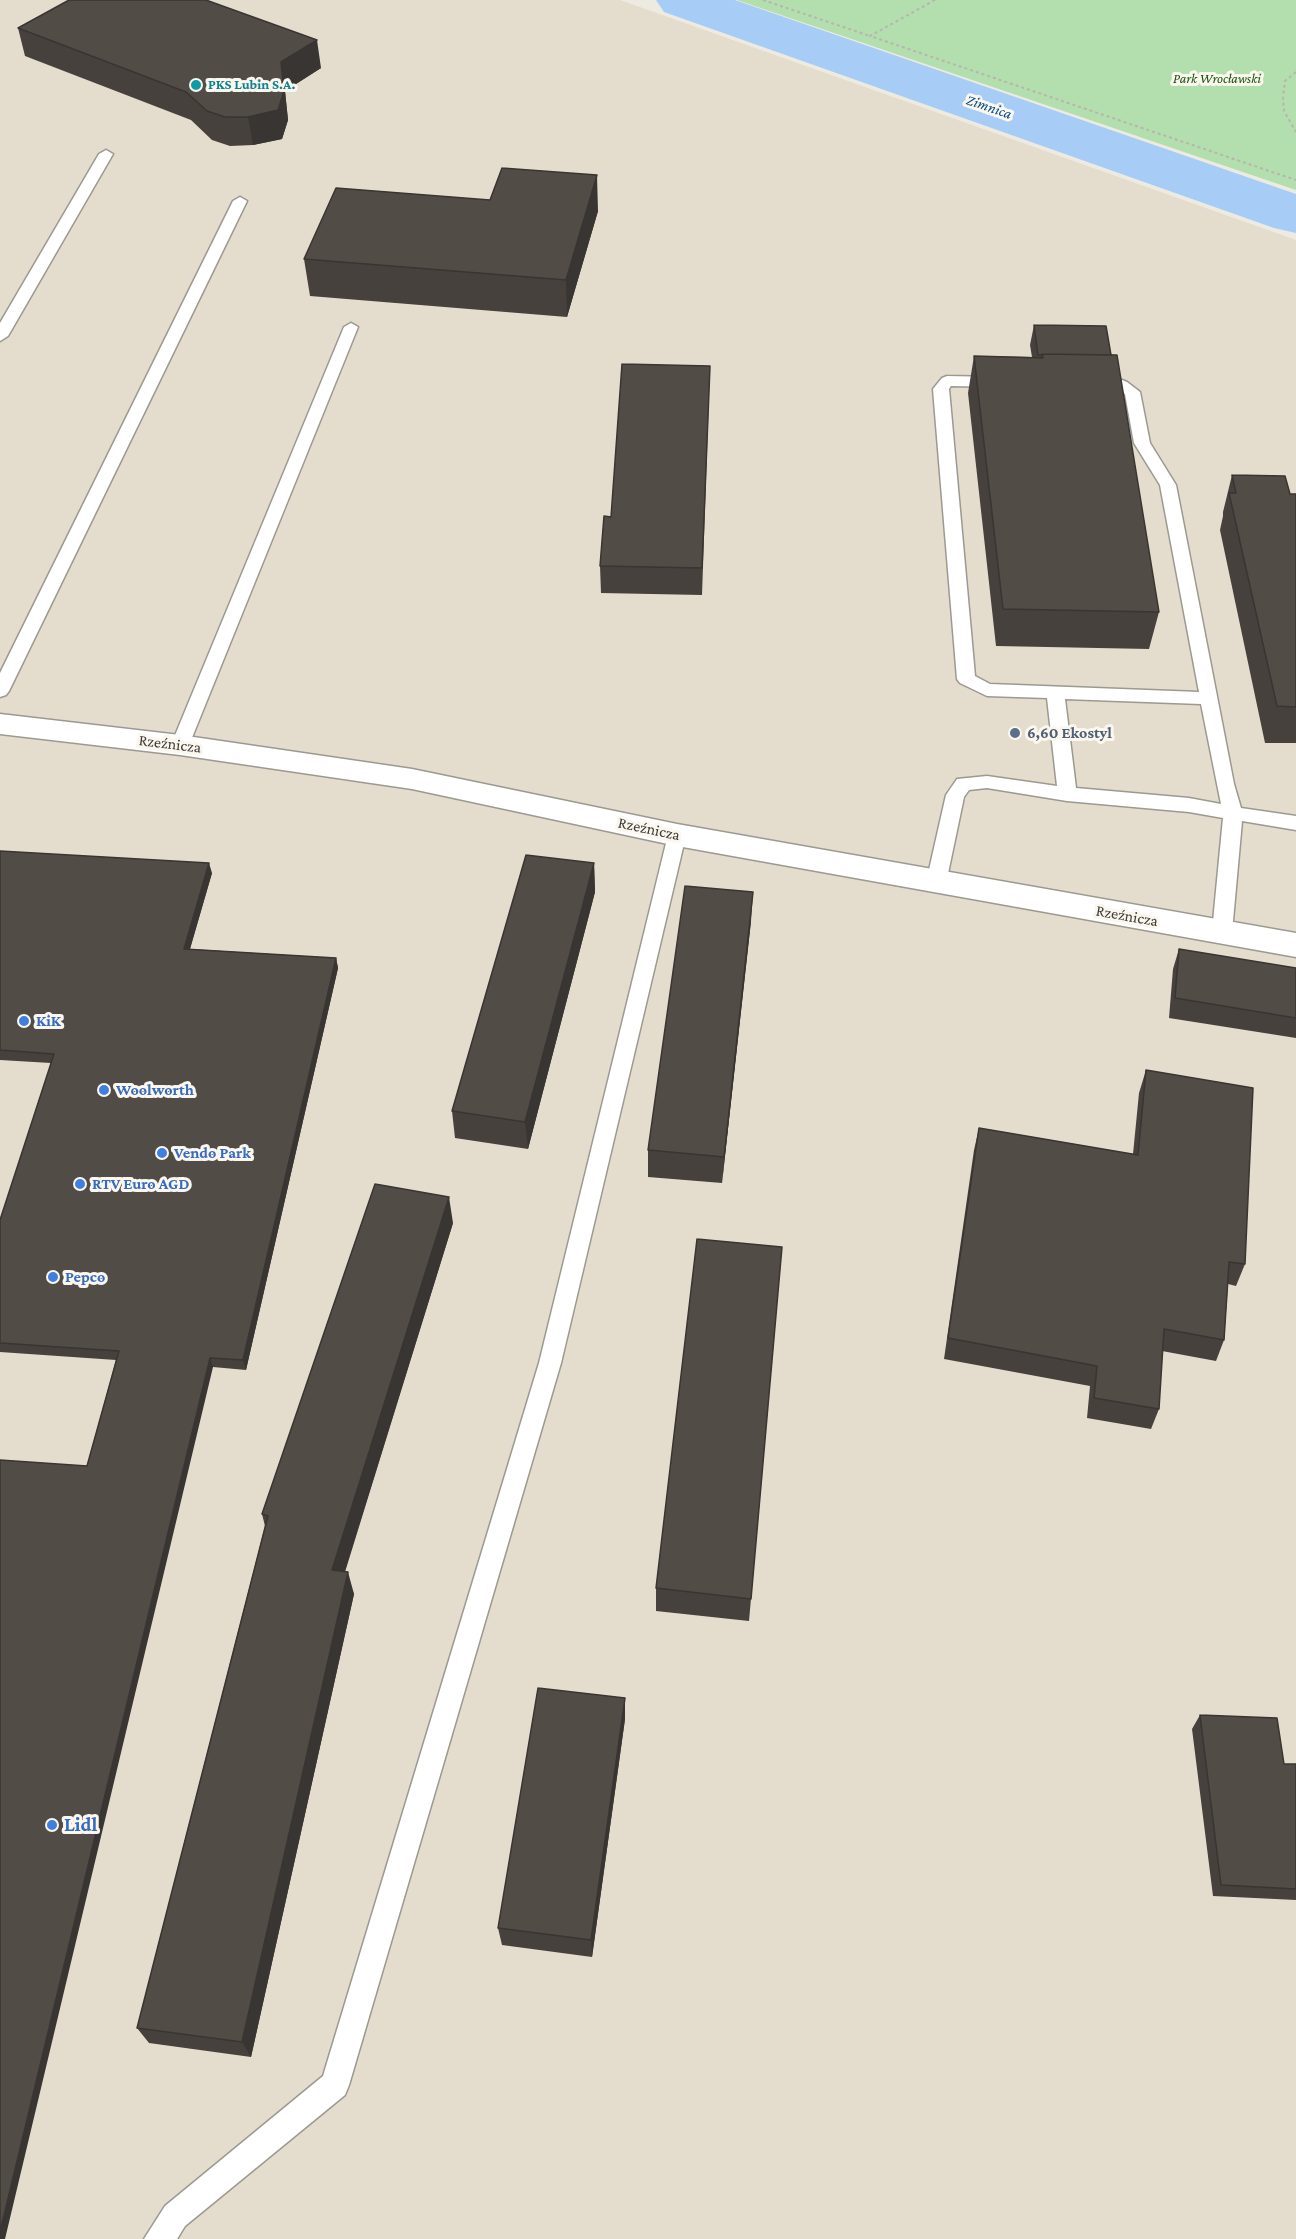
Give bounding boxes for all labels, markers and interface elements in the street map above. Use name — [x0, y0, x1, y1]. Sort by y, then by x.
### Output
park label: Park Wrocławski — [1173, 71, 1261, 87]
place label: PKS Lubin S.A. — [208, 77, 295, 93]
marker: PKS Lubin S.A. — [189, 78, 203, 92]
water label: Zimnica — [964, 91, 1014, 123]
place label: 6,60 Ekostyl — [1027, 723, 1112, 743]
marker: 6,60 Ekostyl — [1008, 726, 1022, 740]
street label: Rzeźnicza — [138, 731, 202, 757]
street label: Rzeźnicza — [616, 813, 682, 845]
street label: Rzeźnicza — [1094, 901, 1160, 931]
place label: KiK — [36, 1011, 61, 1031]
marker: KiK — [17, 1014, 31, 1028]
place label: Woolworth — [116, 1080, 194, 1100]
marker: Woolworth — [97, 1083, 111, 1097]
place label: Vendo Park — [174, 1143, 251, 1163]
marker: Vendo Park — [155, 1146, 169, 1160]
place label: RTV Euro AGD — [92, 1174, 189, 1194]
marker: RTV Euro AGD — [73, 1177, 87, 1191]
place label: Pepco — [65, 1267, 105, 1287]
marker: Pepco — [46, 1270, 60, 1284]
place label: Lidl — [64, 1813, 97, 1837]
marker: Lidl — [45, 1818, 59, 1832]

